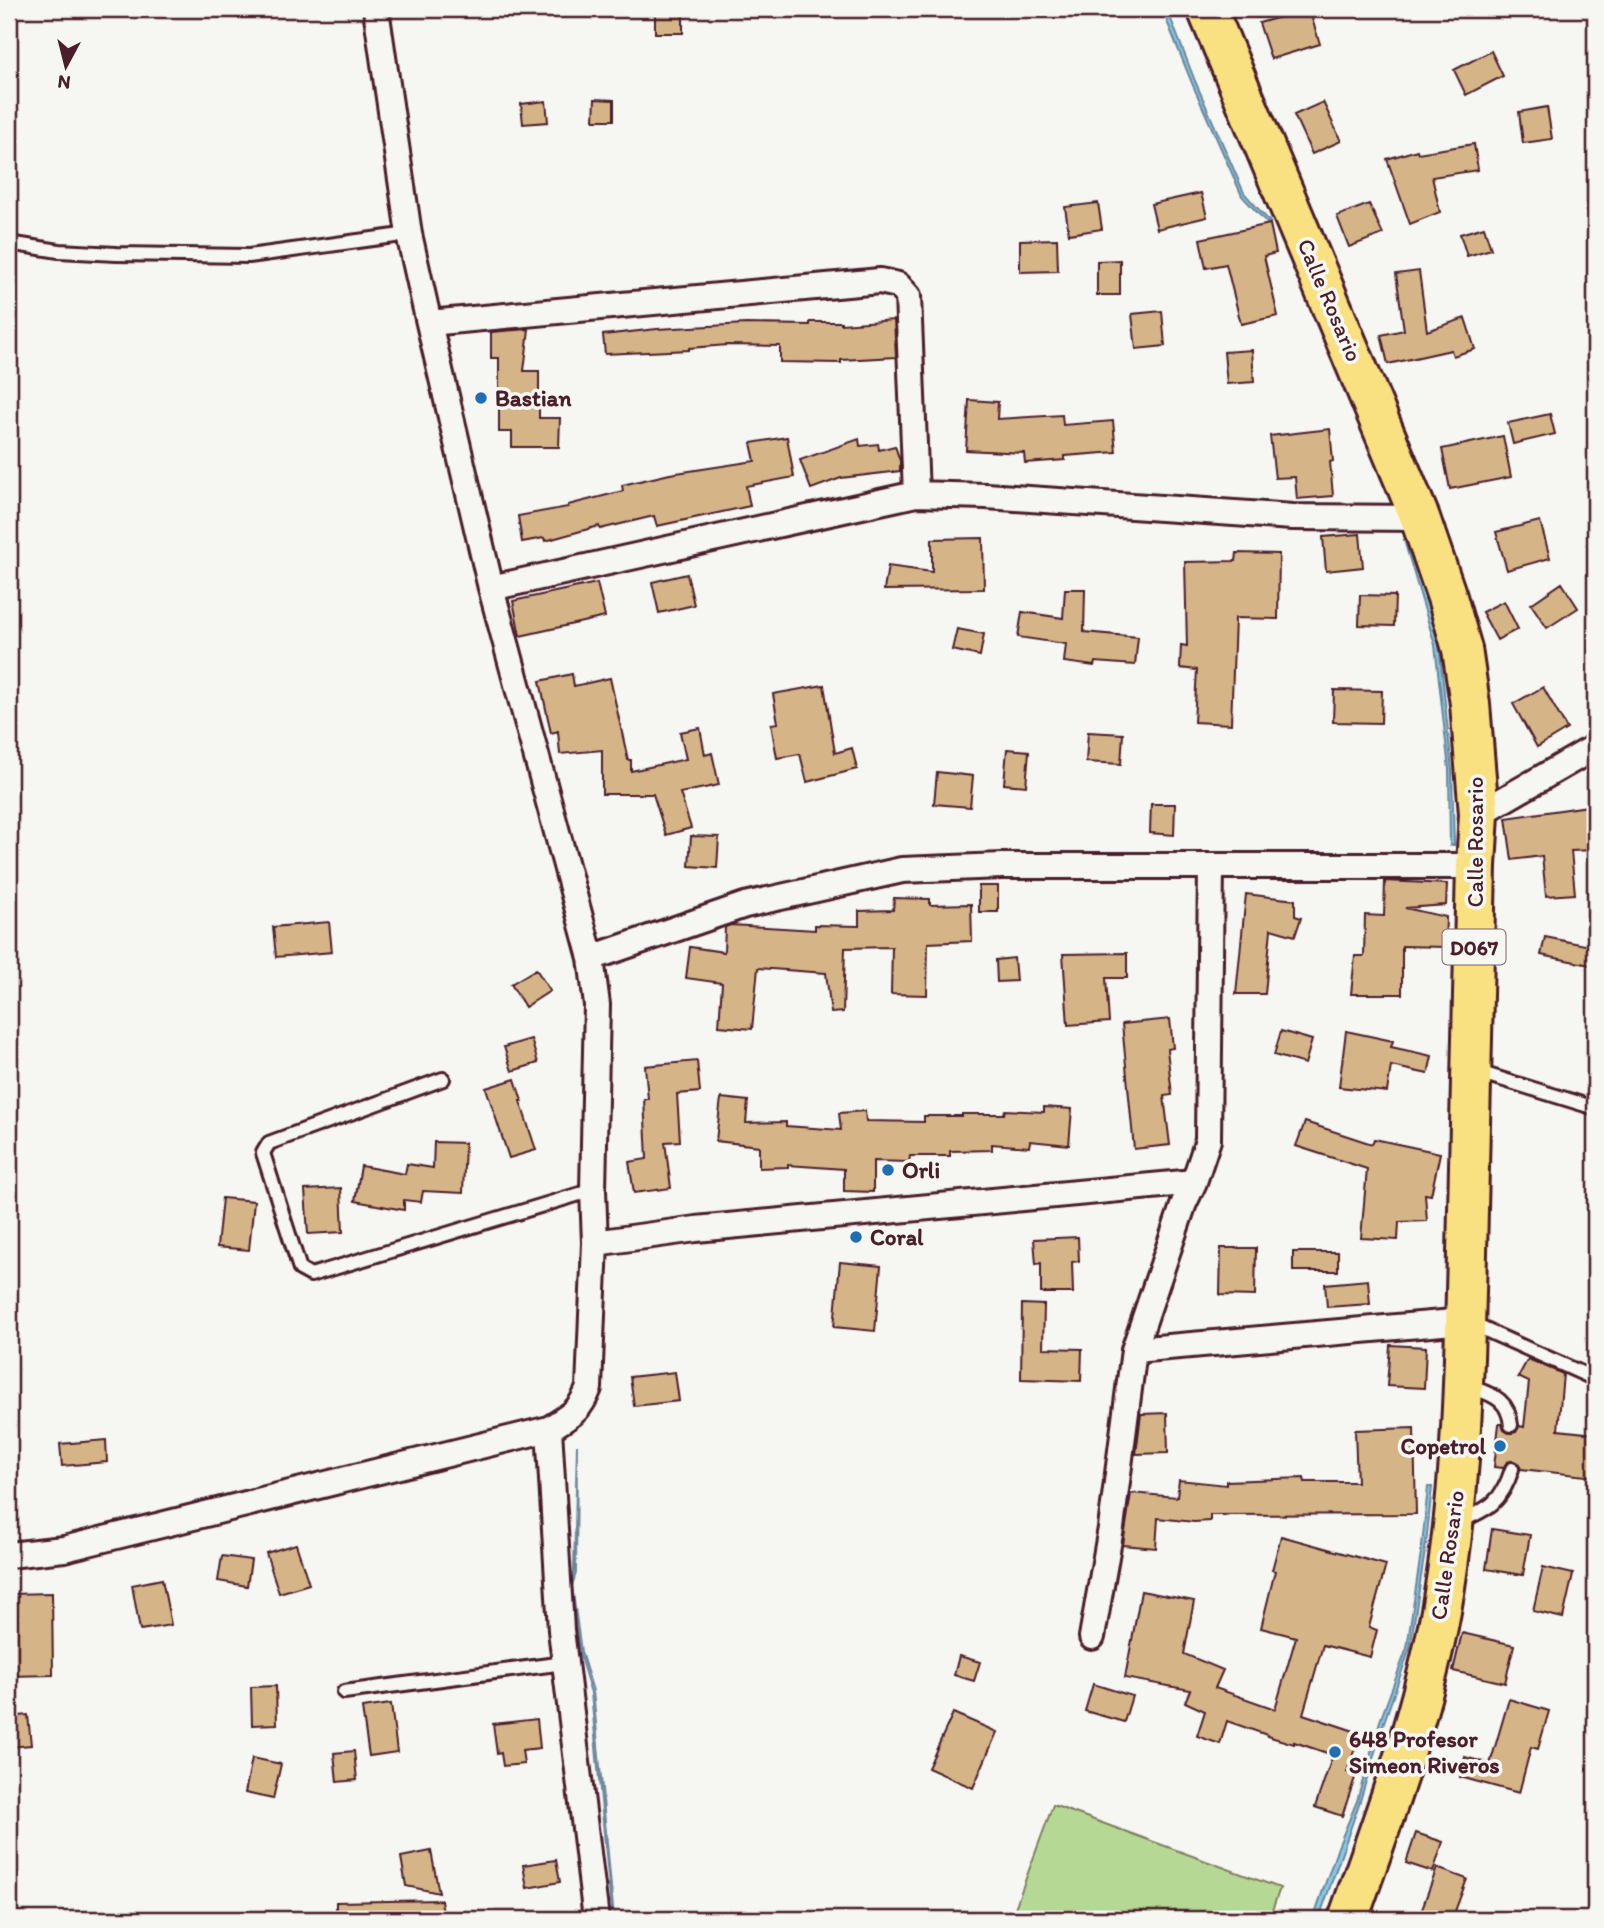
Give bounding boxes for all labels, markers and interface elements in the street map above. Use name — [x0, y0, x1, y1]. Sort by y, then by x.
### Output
north arrow — [32, 32, 102, 102]
text: N — [56, 70, 72, 95]
street label: Calle Rosario — [1292, 234, 1368, 366]
place label: Bastian — [495, 384, 573, 412]
marker: Bastian — [473, 390, 489, 406]
street label: Calle Rosario — [1461, 777, 1489, 907]
road number: D067 — [1442, 930, 1506, 964]
place label: Orli — [902, 1156, 940, 1184]
marker: Orli — [880, 1162, 896, 1178]
place label: Coral — [870, 1223, 924, 1251]
marker: Coral — [848, 1229, 864, 1245]
place label: Copetrol — [1400, 1432, 1486, 1460]
marker: Copetrol — [1492, 1438, 1508, 1454]
street label: Calle Rosario — [1424, 1488, 1470, 1622]
place label: 648 Profesor Simeon Riveros — [1349, 1725, 1500, 1779]
marker: 648 Profesor Simeon Riveros — [1327, 1744, 1343, 1760]

